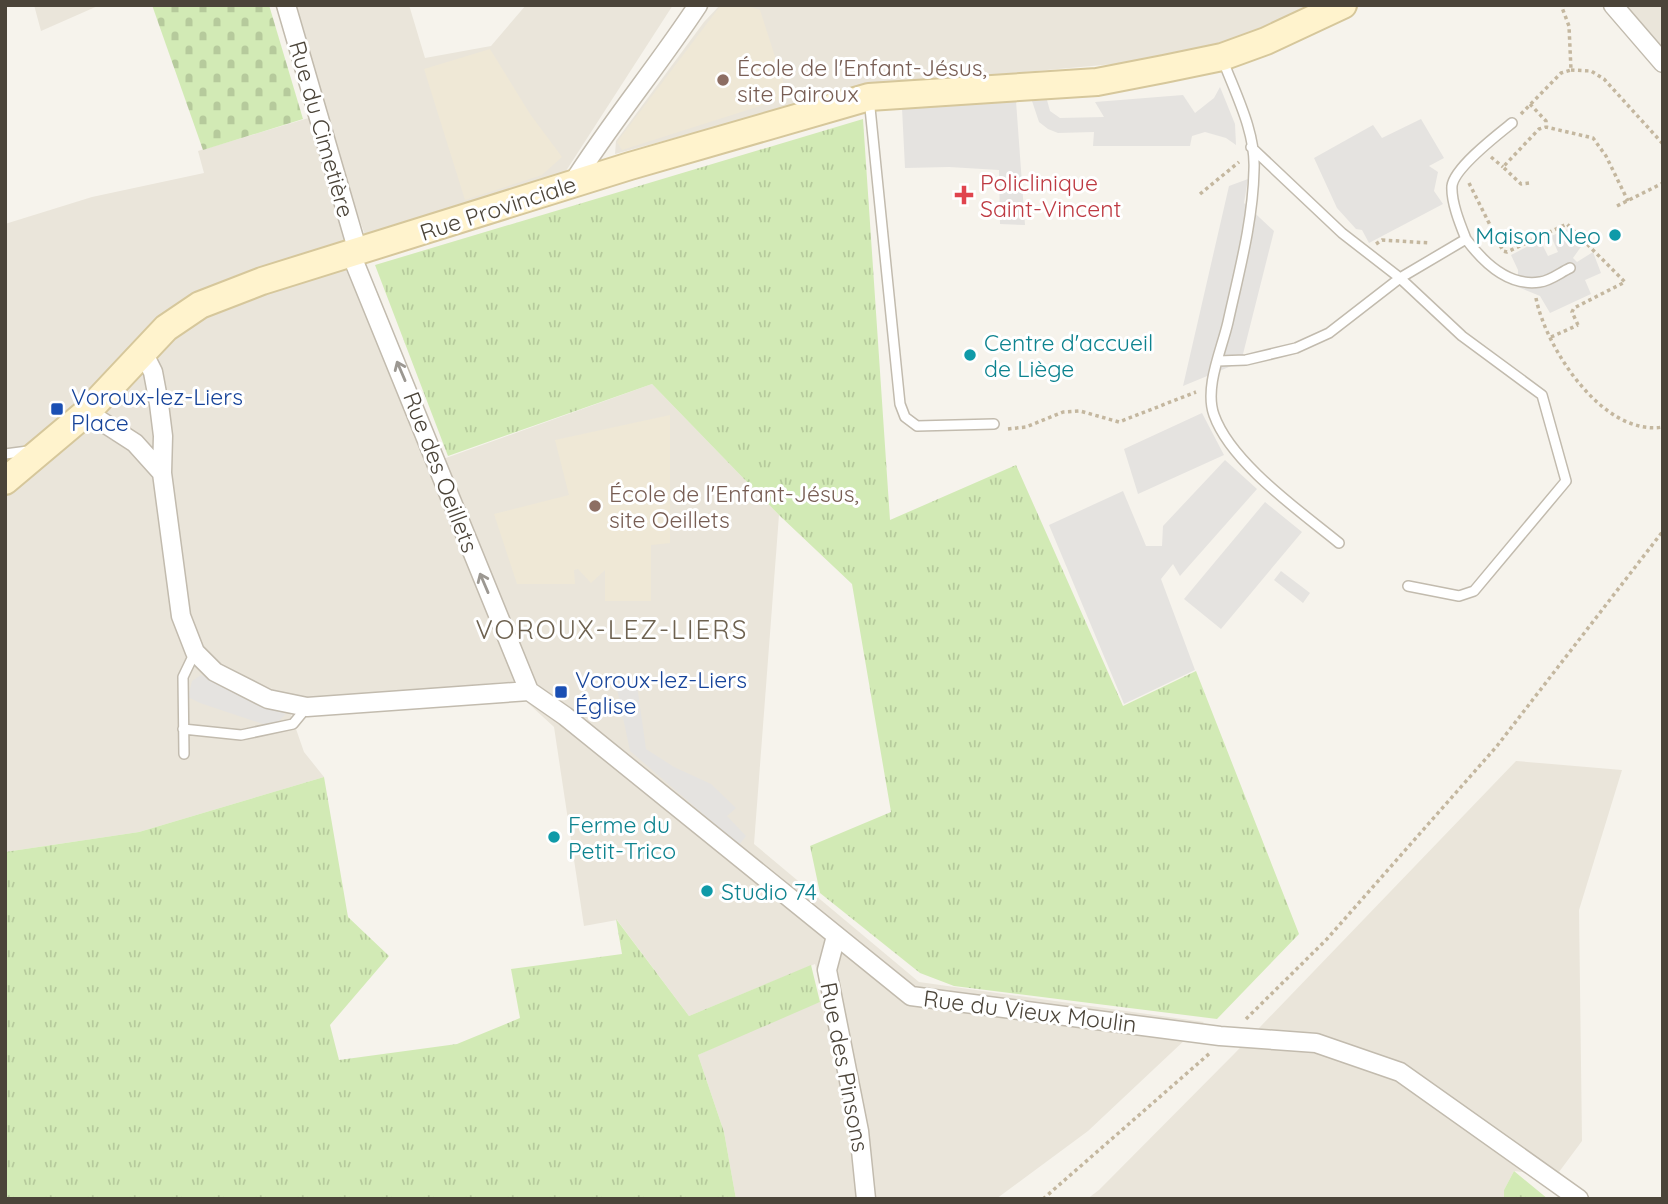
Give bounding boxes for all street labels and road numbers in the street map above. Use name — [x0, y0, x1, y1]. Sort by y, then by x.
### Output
street label: Rue du Cimetière — [283, 37, 361, 221]
street label: Rue Provinciale — [416, 169, 580, 247]
street label: Rue des Oeillets — [397, 388, 485, 556]
street label: Rue des Pinsons — [814, 980, 876, 1154]
street label: Rue du Vieux Moulin — [922, 984, 1138, 1038]

